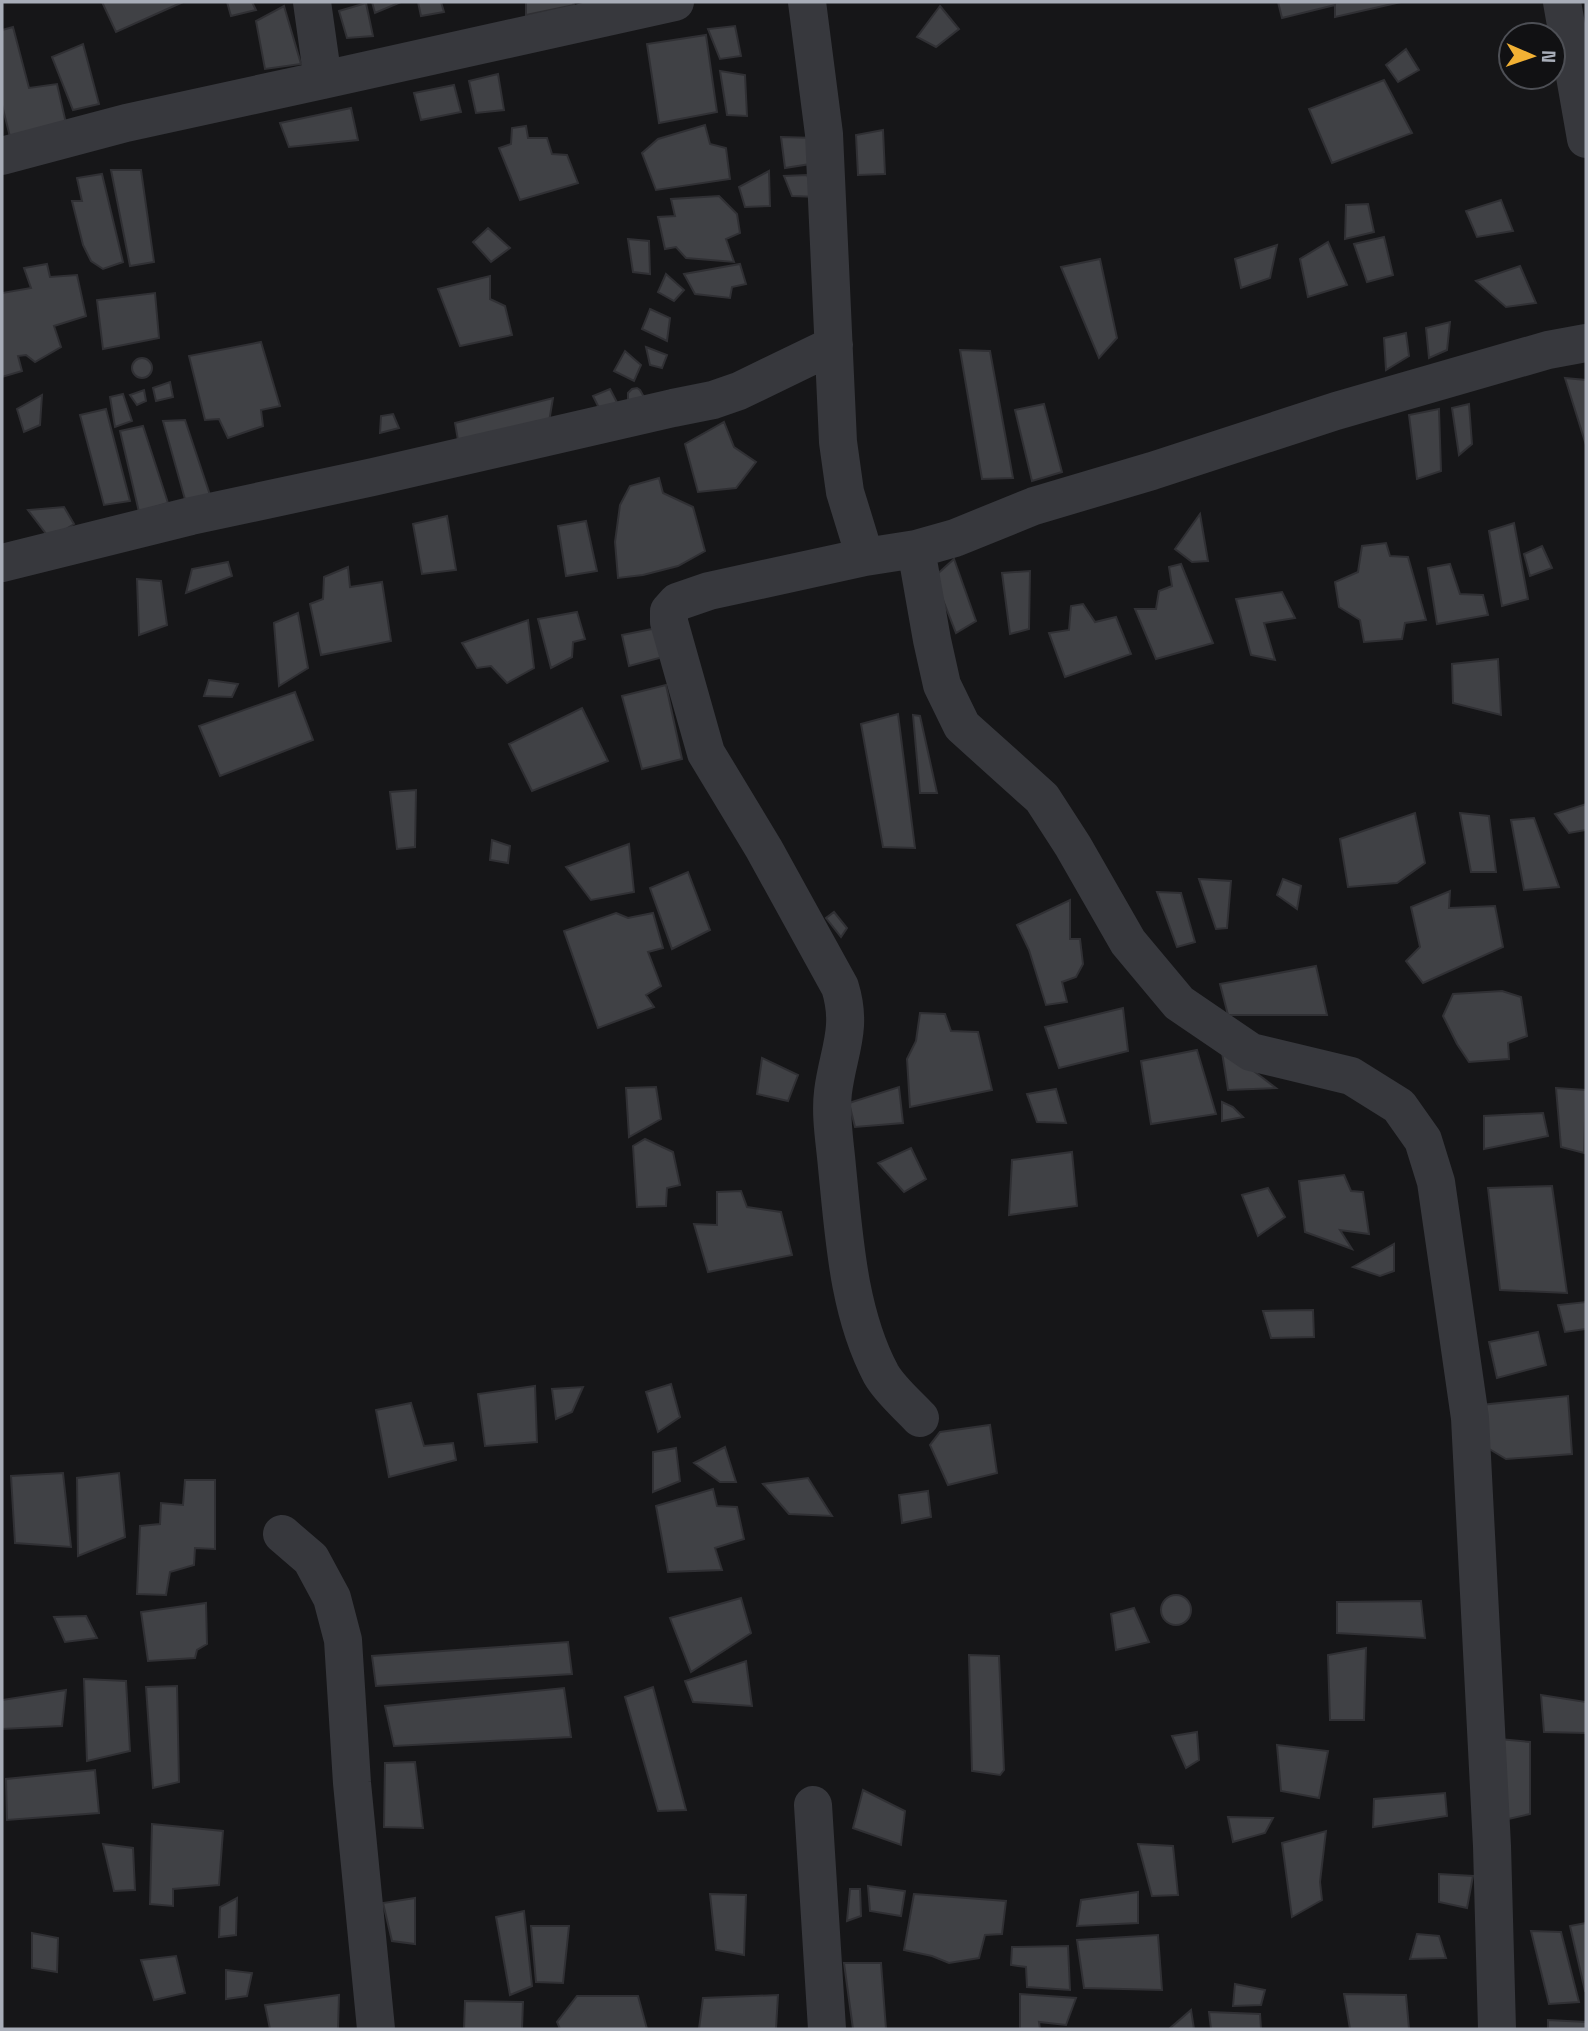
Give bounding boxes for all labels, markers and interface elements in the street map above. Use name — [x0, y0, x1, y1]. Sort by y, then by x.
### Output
north arrow — [1497, 21, 1567, 91]
text: N — [1536, 50, 1561, 63]

